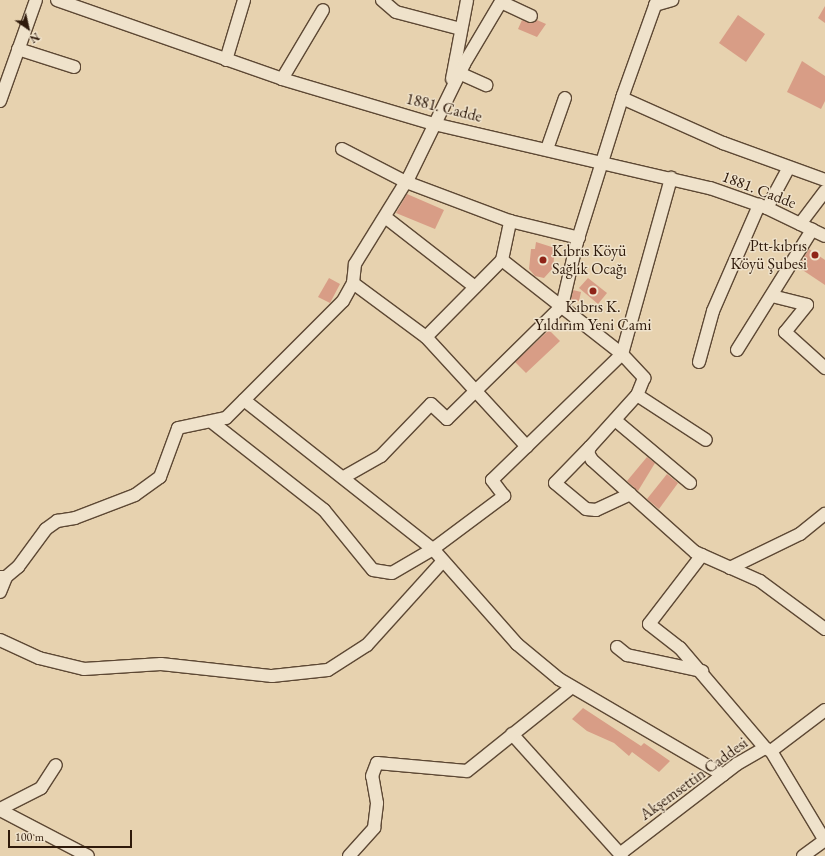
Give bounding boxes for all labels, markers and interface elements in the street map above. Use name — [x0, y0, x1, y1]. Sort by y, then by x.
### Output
north arrow — [8, 8, 48, 48]
text: N — [27, 30, 42, 46]
street label: 1881. Cadde — [404, 89, 484, 127]
street label: 1881. Cadde — [719, 167, 799, 213]
place label: Ptt-kıbrıs Köyü Şubesi — [731, 236, 807, 274]
place label: Kıbrıs Köyü Sağlık Ocağı — [552, 241, 627, 279]
marker: Ptt-kıbrıs Köyü Şubesi — [810, 250, 820, 260]
marker: Kıbrıs Köyü Sağlık Ocağı — [537, 254, 549, 266]
marker: Kıbrıs K. Yıldırım Yeni Cami — [588, 286, 598, 296]
place label: Kıbrıs K. Yıldırım Yeni Cami — [535, 297, 651, 335]
street label: Akşemsettin Caddesi — [636, 733, 752, 825]
scale bar — [10, 822, 134, 848]
text: 100 m — [15, 829, 44, 845]

